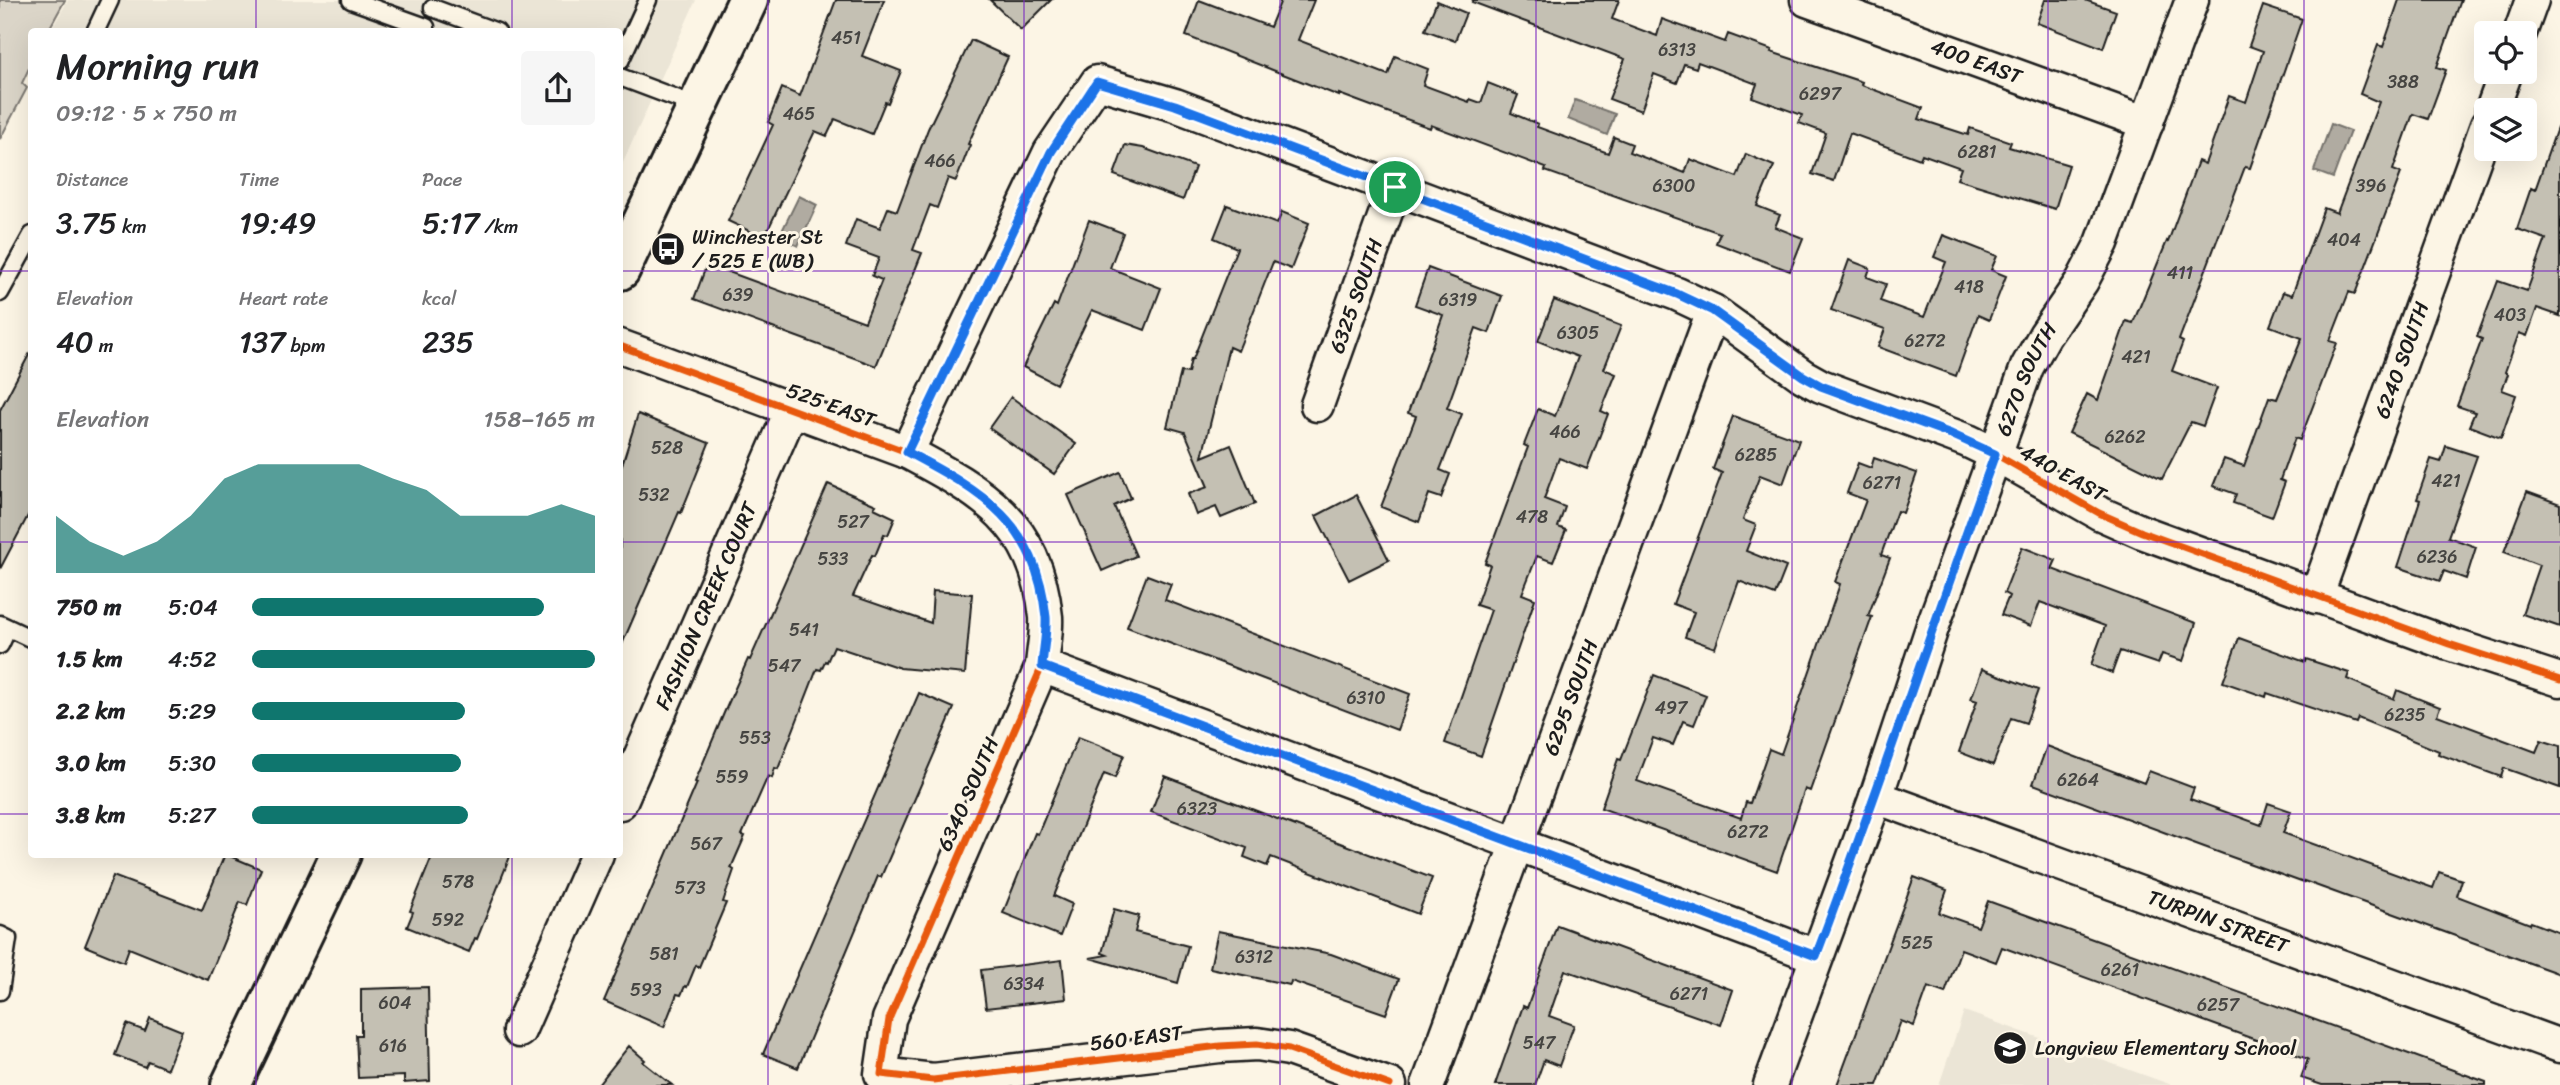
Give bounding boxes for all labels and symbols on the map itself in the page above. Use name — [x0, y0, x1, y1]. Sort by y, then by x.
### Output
house number: 451 — [831, 22, 861, 54]
street label: 400 EAST — [1925, 27, 2029, 96]
house number: 6313 — [1658, 34, 1696, 66]
house number: 388 — [2387, 66, 2419, 98]
house number: 6297 — [1799, 78, 1843, 110]
house number: 465 — [783, 98, 815, 130]
house number: 6281 — [1957, 136, 1997, 168]
house number: 466 — [924, 145, 956, 177]
pin — [1365, 157, 1425, 217]
house number: 6300 — [1653, 170, 1695, 202]
house number: 396 — [2355, 170, 2387, 202]
place label: Winchester St / 525 E (WB) — [692, 218, 823, 280]
house number: 404 — [2327, 224, 2361, 256]
bus stop icon: Winchester St / 525 E (WB) — [649, 230, 687, 268]
street label: 6325 SOUTH — [1318, 233, 1394, 359]
house number: 411 — [2167, 257, 2194, 289]
house number: 418 — [1954, 271, 1984, 303]
house number: 639 — [722, 279, 754, 311]
house number: 6319 — [1439, 284, 1477, 316]
street label: 6240 SOUTH — [2363, 296, 2441, 424]
house number: 403 — [2494, 299, 2526, 331]
street label: 6270 SOUTH — [1984, 314, 2068, 442]
house number: 6305 — [1557, 317, 1599, 349]
house number: 6272 — [1904, 325, 1946, 357]
house number: 421 — [2121, 341, 2151, 373]
street label: 525 EAST — [781, 371, 883, 439]
house number: 466 — [1549, 416, 1581, 448]
house number: 6262 — [2104, 421, 2146, 453]
house number: 528 — [651, 432, 683, 464]
street label: 440 EAST — [2012, 433, 2115, 513]
house number: 6285 — [1735, 439, 1777, 471]
house number: 421 — [2431, 465, 2461, 497]
house number: 6271 — [1863, 467, 1902, 499]
house number: 532 — [638, 479, 670, 511]
street label: FASHION CREEK COURT — [644, 495, 769, 716]
house number: 478 — [1516, 501, 1548, 533]
house number: 527 — [837, 506, 871, 538]
house number: 6236 — [2417, 541, 2457, 573]
house number: 533 — [818, 543, 848, 575]
house number: 541 — [789, 614, 819, 646]
street label: 6295 SOUTH — [1532, 634, 1610, 761]
house number: 547 — [768, 650, 802, 682]
house number: 6310 — [1346, 682, 1386, 714]
house number: 497 — [1655, 692, 1689, 724]
house number: 6235 — [2384, 699, 2426, 731]
house number: 553 — [739, 722, 771, 754]
street label: 6340 SOUTH — [926, 730, 1010, 857]
house number: 559 — [715, 761, 749, 793]
house number: 6264 — [2057, 764, 2099, 796]
house number: 6323 — [1177, 793, 1217, 825]
house number: 6272 — [1727, 816, 1769, 848]
house number: 567 — [690, 828, 723, 860]
house number: 578 — [442, 866, 474, 898]
house number: 573 — [674, 872, 706, 904]
street label: TURPIN STREET — [2142, 878, 2296, 965]
house number: 592 — [432, 904, 464, 936]
house number: 525 — [1901, 927, 1933, 959]
house number: 581 — [649, 938, 679, 970]
house number: 6312 — [1235, 941, 1273, 973]
house number: 6261 — [2101, 954, 2140, 986]
house number: 6334 — [1003, 968, 1045, 1000]
house number: 593 — [630, 974, 662, 1006]
house number: 6271 — [1670, 978, 1709, 1010]
house number: 604 — [379, 987, 411, 1019]
house number: 6257 — [2197, 989, 2241, 1021]
street label: 560 EAST — [1087, 1013, 1186, 1063]
house number: 547 — [1523, 1027, 1557, 1059]
school or university icon: Longview Elementary School — [1991, 1029, 2029, 1067]
place label: Longview Elementary School — [2035, 1029, 2297, 1067]
house number: 616 — [379, 1030, 407, 1062]

